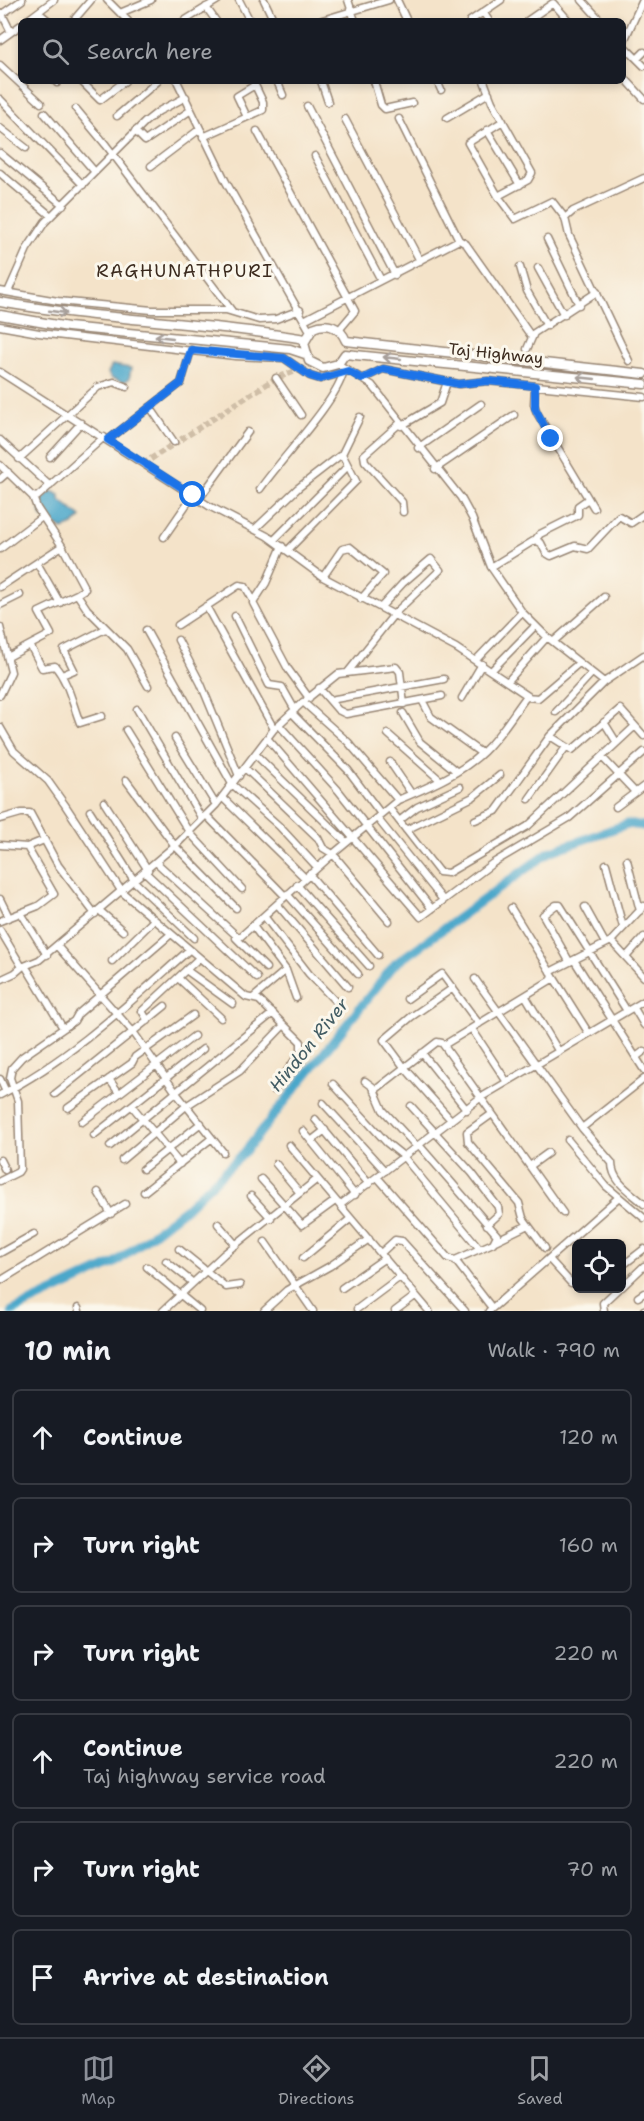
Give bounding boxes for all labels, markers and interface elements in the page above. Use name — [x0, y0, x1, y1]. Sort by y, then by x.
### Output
search box — [18, 18, 626, 84]
icon: search — [39, 35, 72, 68]
text: Search here — [87, 37, 213, 66]
district label: RAGHUNATHPURI — [96, 259, 274, 283]
one-way arrow — [47, 306, 67, 317]
one-way arrow — [154, 331, 174, 342]
street label: Taj Highway — [448, 338, 544, 369]
one-way arrow — [382, 352, 402, 363]
one-way arrow — [576, 372, 596, 383]
route end — [537, 425, 563, 451]
route start — [179, 481, 205, 507]
water label: Hindon River — [264, 993, 355, 1097]
map controls — [572, 1239, 626, 1293]
button: locate — [572, 1239, 626, 1293]
text: 10 min — [24, 1333, 111, 1368]
text: Walk · 790 m — [487, 1337, 620, 1363]
icon: ahead — [26, 1421, 59, 1454]
text: Continue — [83, 1423, 183, 1452]
text: 120 m — [559, 1424, 618, 1450]
icon: right — [26, 1529, 59, 1562]
text: Turn right — [83, 1531, 200, 1560]
text: 160 m — [559, 1532, 618, 1558]
icon: right — [26, 1637, 59, 1670]
text: Turn right — [83, 1639, 200, 1668]
text: 220 m — [554, 1640, 618, 1666]
text: Continue — [83, 1734, 183, 1763]
icon: ahead — [26, 1745, 59, 1778]
text: 220 m — [554, 1748, 618, 1774]
text: Taj highway service road — [83, 1763, 326, 1789]
icon: right — [26, 1853, 59, 1886]
text: Turn right — [83, 1855, 200, 1884]
text: 70 m — [566, 1856, 618, 1882]
icon: arrive — [26, 1961, 59, 1994]
text: Arrive at destination — [83, 1963, 329, 1992]
tab: Map — [81, 2052, 116, 2109]
tab: Directions — [278, 2052, 355, 2109]
tab: Saved — [517, 2052, 563, 2109]

